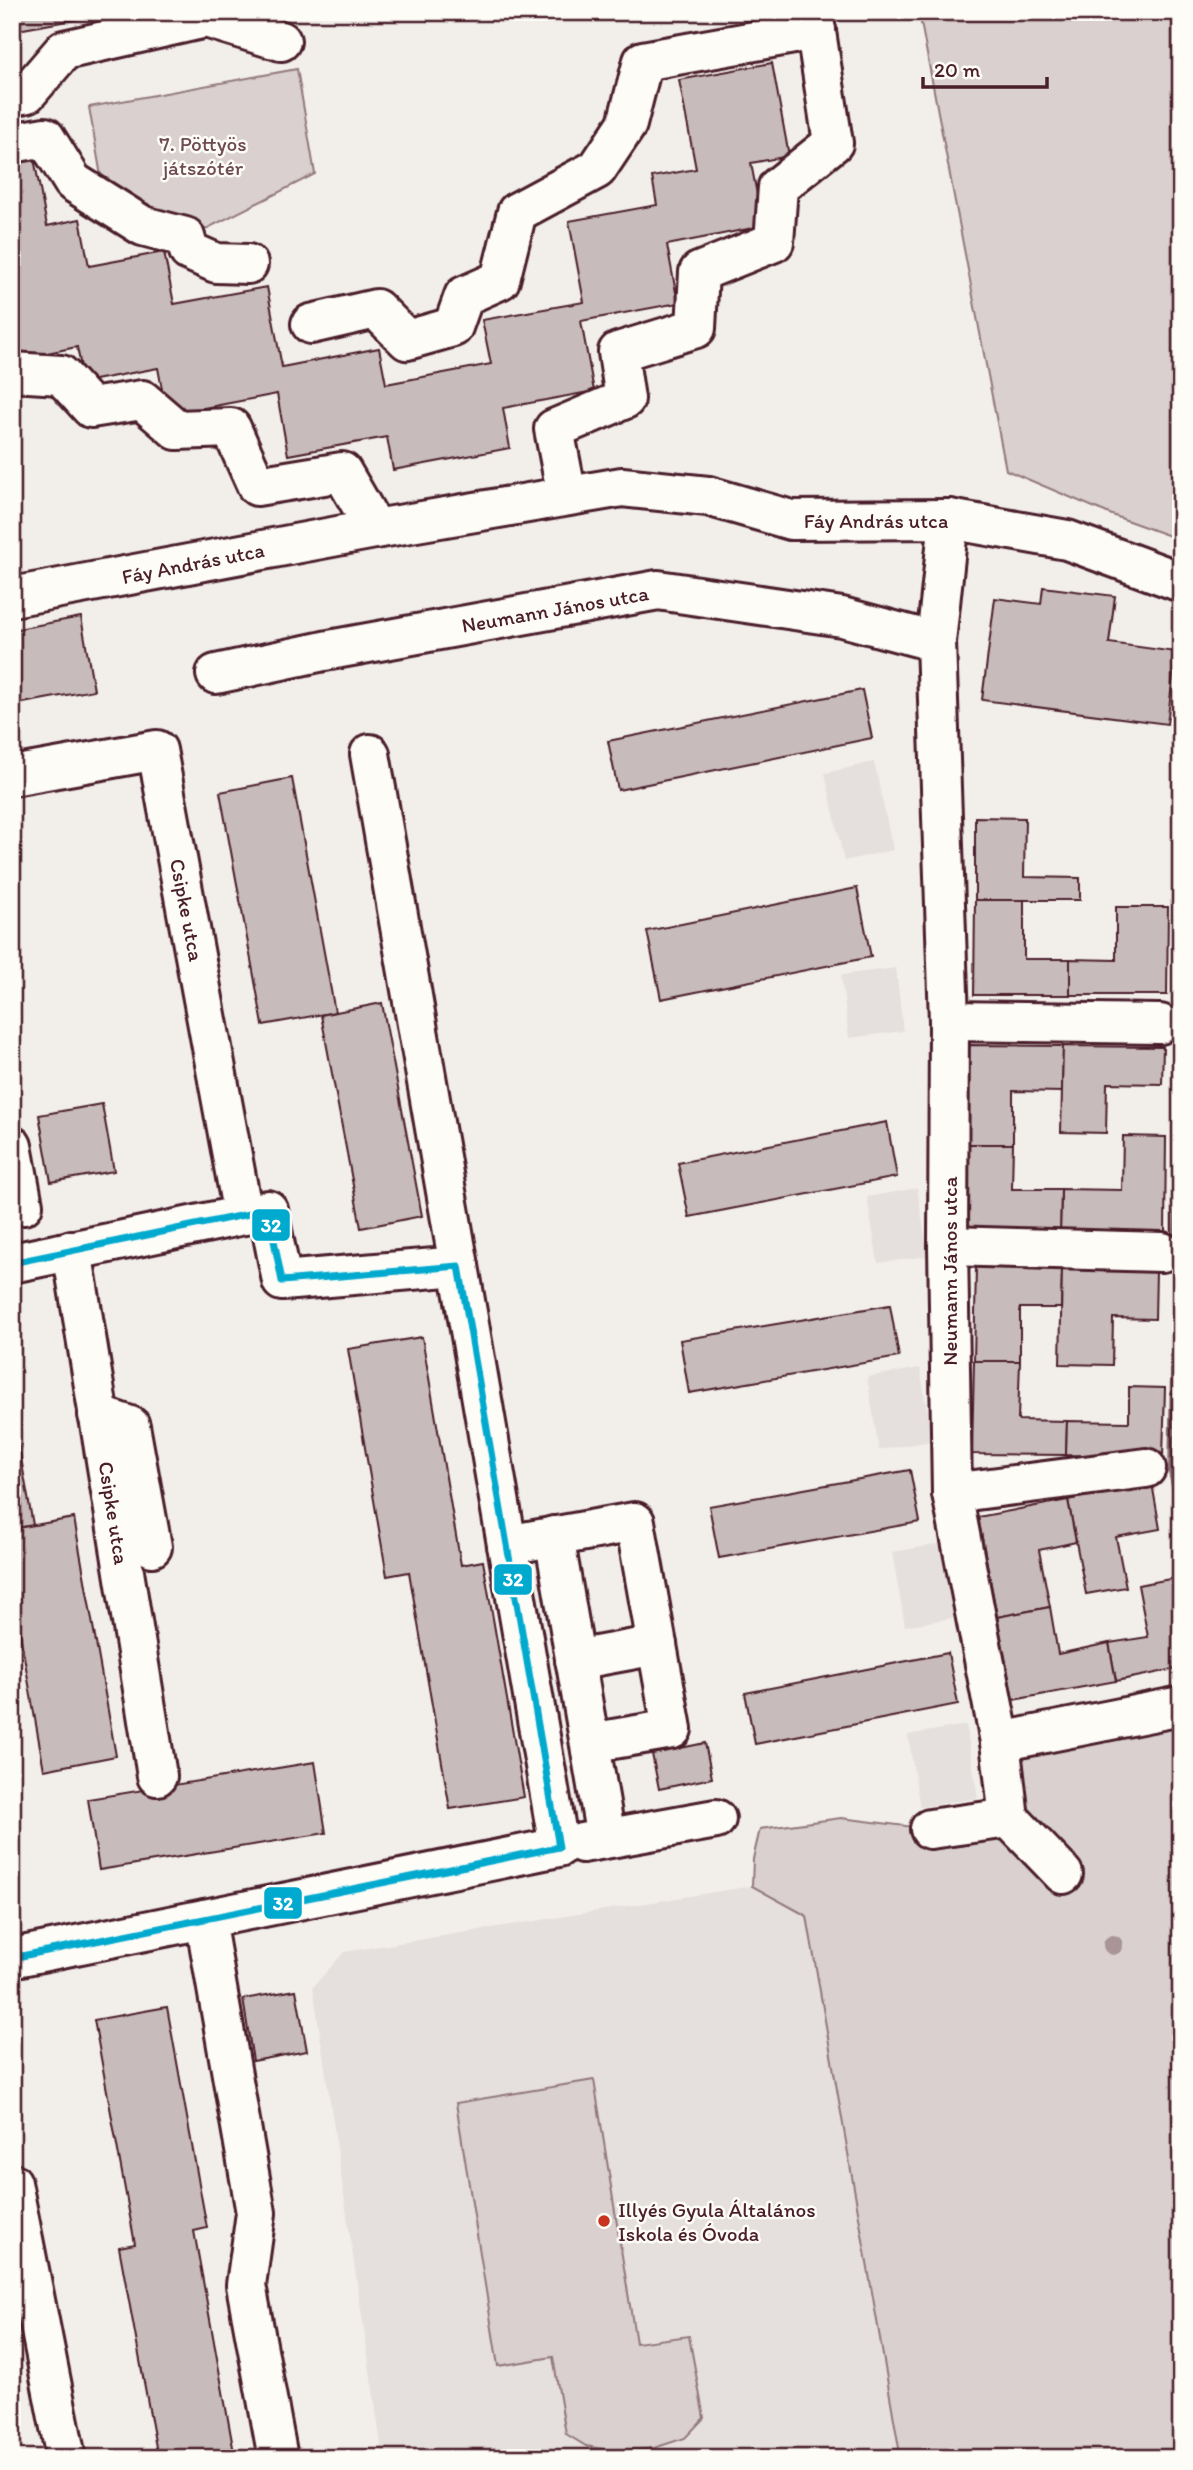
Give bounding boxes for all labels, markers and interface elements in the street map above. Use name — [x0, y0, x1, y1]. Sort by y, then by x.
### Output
scale bar — [923, 46, 1048, 90]
text: 20 m — [934, 57, 981, 82]
park label: 7. Pöttyös játszótér — [159, 131, 247, 180]
street label: Fáy András utca — [804, 508, 948, 533]
street label: Fáy András utca — [120, 537, 266, 589]
street label: Neumann János utca — [460, 580, 651, 638]
street label: Csipke utca — [165, 856, 209, 964]
street label: Neumann János utca — [937, 1176, 962, 1366]
line badge: 32 — [251, 1208, 291, 1242]
text: 32 — [261, 1214, 281, 1237]
street label: Csipke utca — [94, 1460, 135, 1566]
line badge: 32 — [493, 1563, 533, 1596]
text: 32 — [503, 1568, 523, 1591]
line badge: 32 — [263, 1886, 303, 1920]
text: 32 — [273, 1892, 293, 1915]
place label: Illyés Gyula Általános Iskola és Óvoda — [618, 2197, 816, 2246]
marker: Illyés Gyula Általános Iskola és Óvoda — [596, 2213, 612, 2229]

